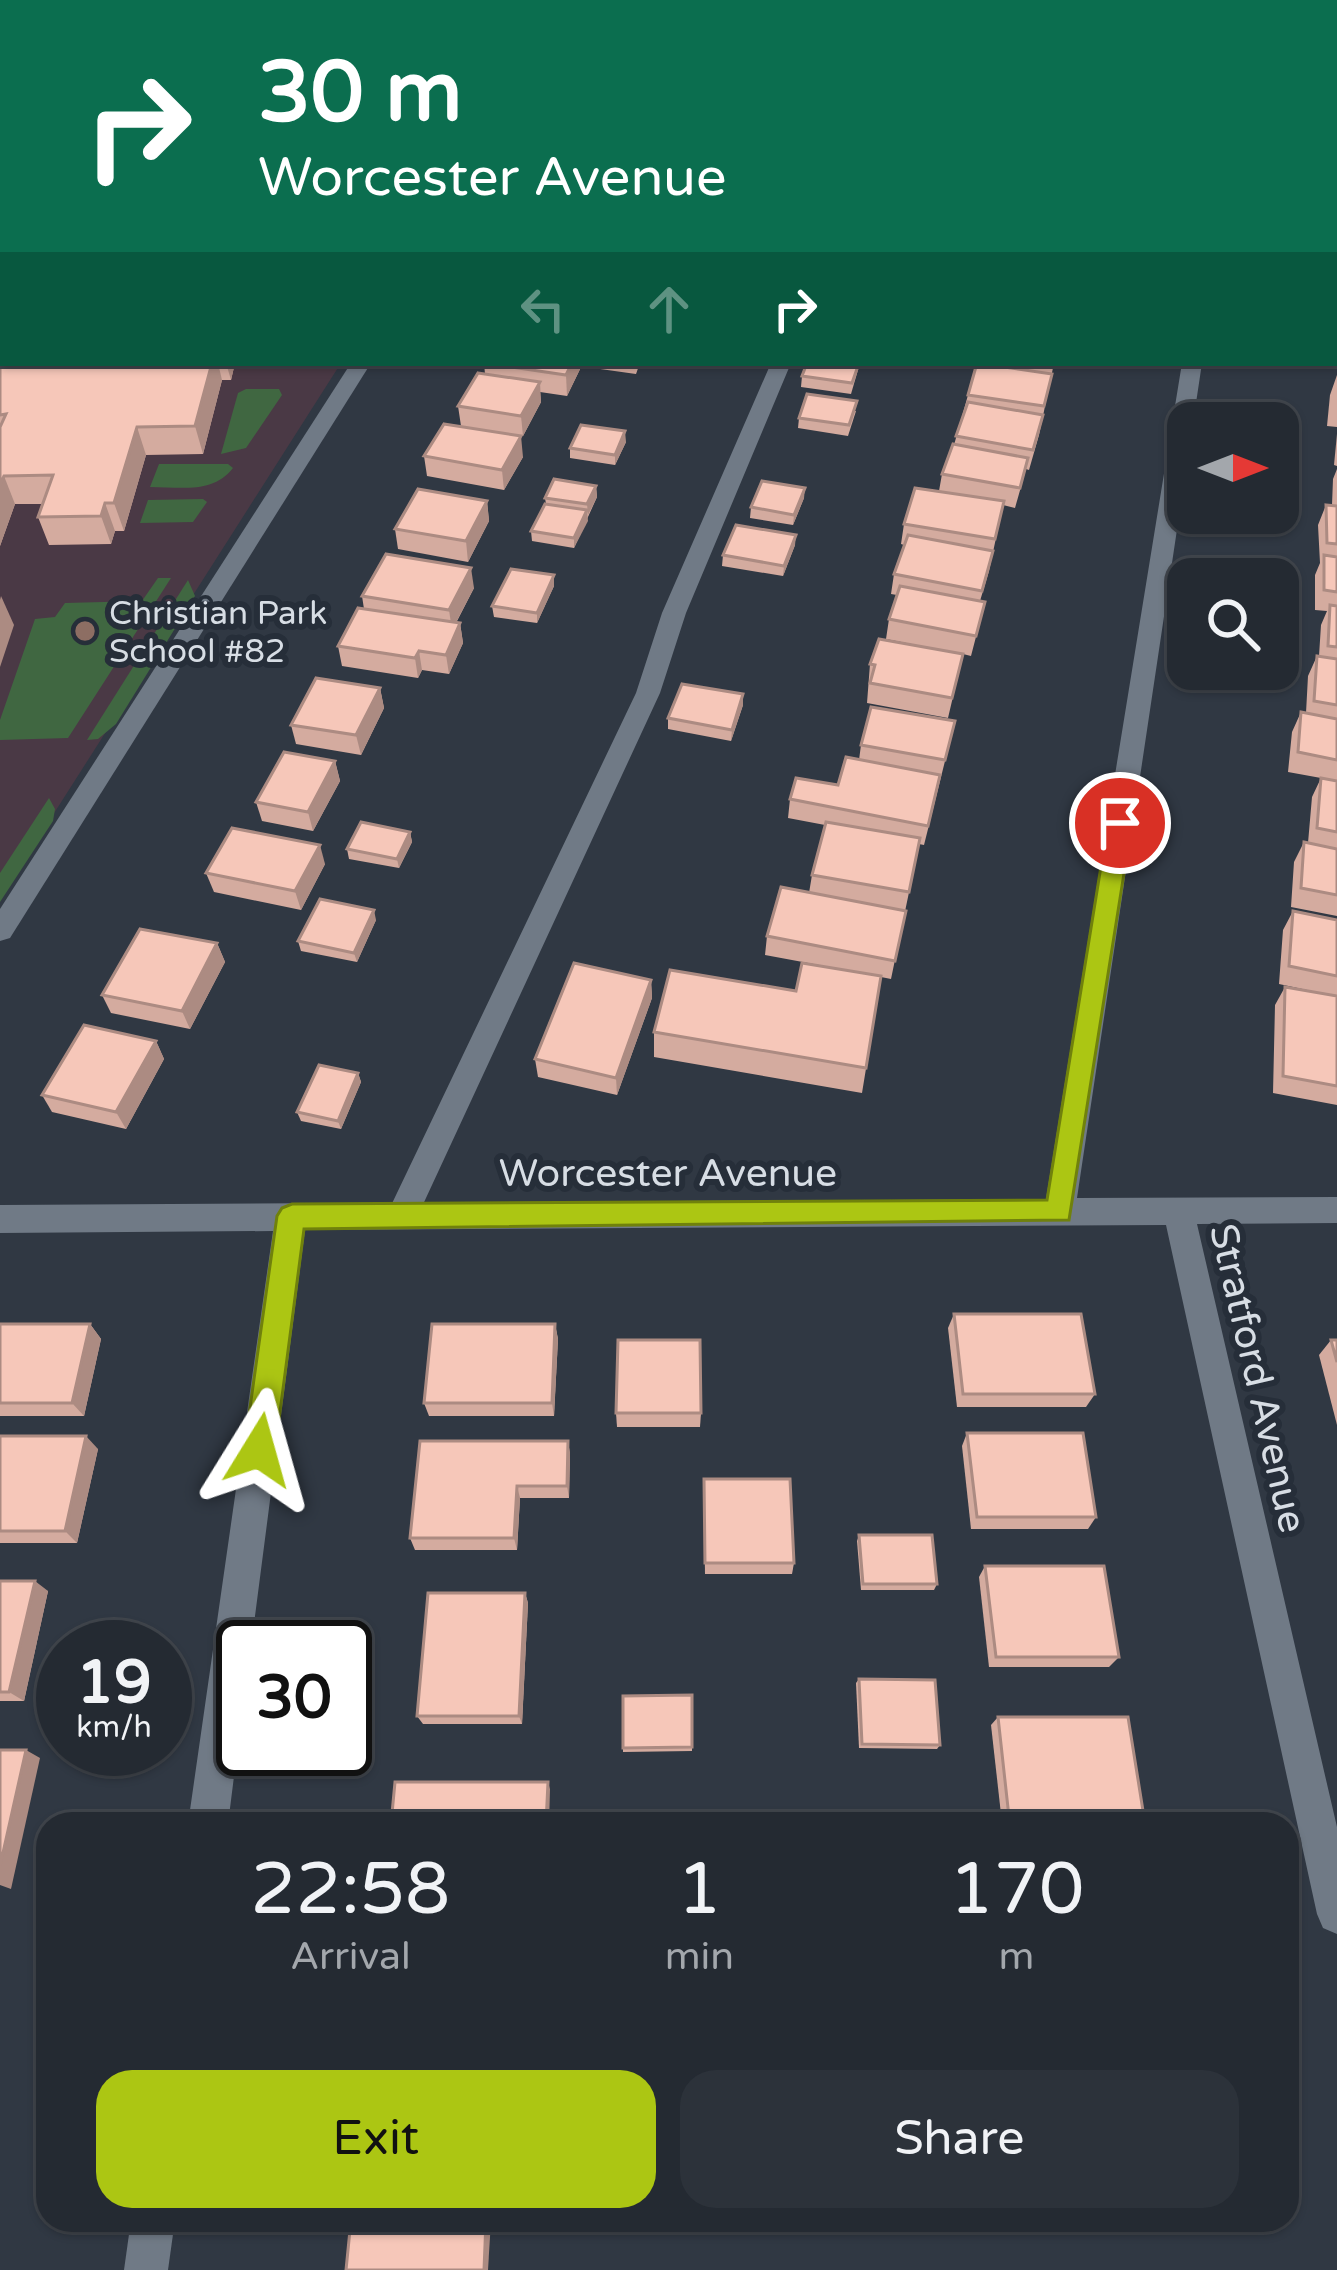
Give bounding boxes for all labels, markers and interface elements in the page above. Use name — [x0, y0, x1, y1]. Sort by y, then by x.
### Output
text: 30 m — [258, 43, 462, 144]
icon: right — [60, 48, 216, 204]
text: Worcester Avenue — [258, 145, 727, 210]
icon: left — [510, 276, 576, 342]
icon: ahead — [636, 276, 702, 342]
icon: right — [762, 276, 828, 342]
north arrow — [1167, 402, 1299, 534]
map controls — [1167, 402, 1299, 690]
button: search — [1167, 558, 1299, 690]
place label: Christian Park School #82 — [109, 594, 327, 671]
marker: Christian Park School #82 — [72, 618, 98, 644]
pin — [1069, 772, 1171, 874]
icon: arrive — [1087, 790, 1153, 856]
street label: Worcester Avenue — [499, 1150, 837, 1197]
street label: Stratford Avenue — [1199, 1219, 1316, 1537]
position arrow — [196, 1387, 322, 1513]
speed limit sign: 30 — [216, 1620, 372, 1776]
text: 19 — [76, 1647, 152, 1719]
text: km/h — [76, 1709, 152, 1746]
text: 22:58 — [251, 1847, 450, 1934]
text: 1 — [677, 1847, 722, 1934]
text: 170 — [949, 1847, 1084, 1934]
text: Arrival — [290, 1933, 411, 1980]
text: min — [665, 1933, 734, 1980]
text: m — [999, 1933, 1034, 1980]
button: Exit — [96, 2070, 656, 2208]
button: Share — [680, 2070, 1239, 2208]

